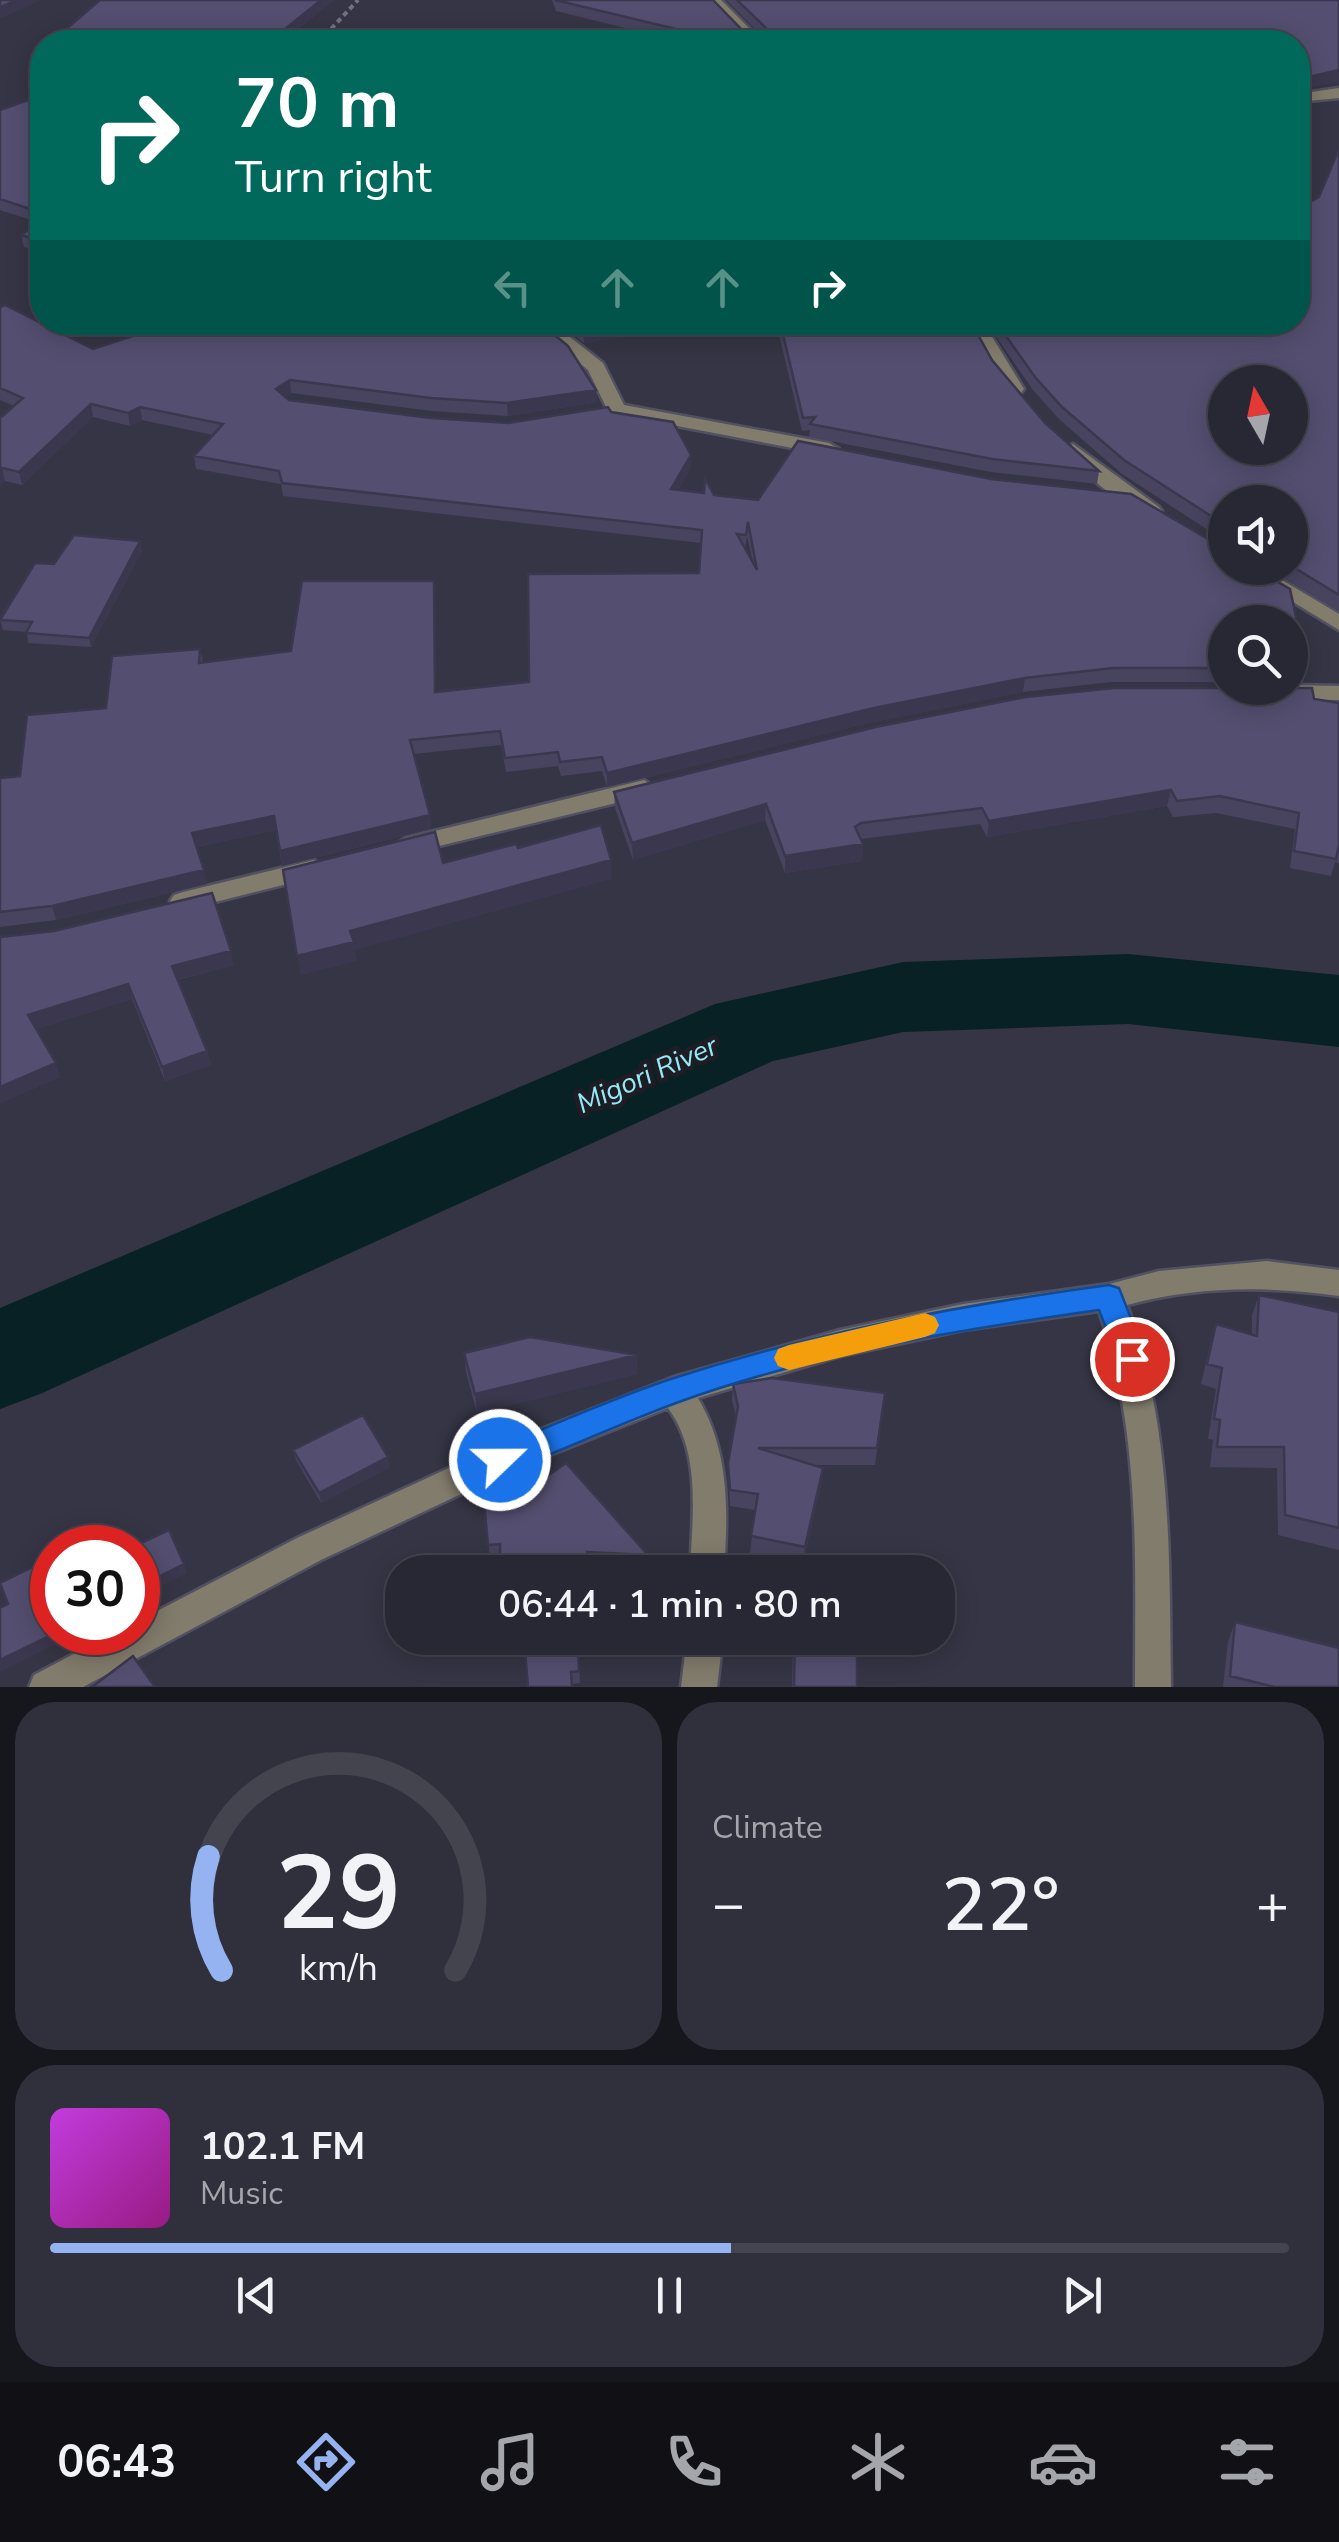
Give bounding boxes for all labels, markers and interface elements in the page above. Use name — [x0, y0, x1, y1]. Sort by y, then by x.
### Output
text: 70 m — [235, 56, 399, 152]
icon: right — [70, 70, 200, 200]
text: Turn right — [235, 147, 432, 208]
icon: left — [485, 260, 540, 315]
icon: ahead — [590, 260, 645, 315]
icon: ahead — [695, 260, 750, 315]
icon: right — [800, 260, 855, 315]
north arrow — [1208, 365, 1308, 465]
map controls — [1208, 365, 1308, 705]
button: sound — [1208, 485, 1308, 585]
button: search — [1208, 605, 1308, 705]
water label: Migori River — [571, 1027, 724, 1123]
pin — [1090, 1317, 1175, 1402]
icon: arrive — [1105, 1332, 1160, 1387]
position arrow — [448, 1408, 552, 1512]
speed limit sign: 30 — [30, 1525, 160, 1655]
text: 06:44 · 1 min · 80 m — [498, 1579, 842, 1630]
text: Climate — [712, 1806, 823, 1849]
text: 29 — [276, 1823, 401, 1965]
text: 22° — [941, 1854, 1060, 1956]
text: − — [712, 1867, 745, 1942]
text: + — [1256, 1867, 1289, 1942]
text: km/h — [299, 1944, 378, 1993]
text: 102.1 FM — [200, 2121, 365, 2172]
text: Music — [200, 2172, 283, 2215]
icon: previous — [229, 2268, 284, 2323]
icon: pause — [642, 2268, 697, 2323]
icon: next — [1055, 2268, 1110, 2323]
icon: directions — [291, 2427, 361, 2497]
icon: music — [475, 2427, 545, 2497]
icon: phone — [659, 2427, 729, 2497]
icon: climate — [843, 2427, 913, 2497]
icon: car — [1028, 2427, 1098, 2497]
icon: filters — [1212, 2427, 1282, 2497]
text: 06:43 — [57, 2432, 176, 2493]

